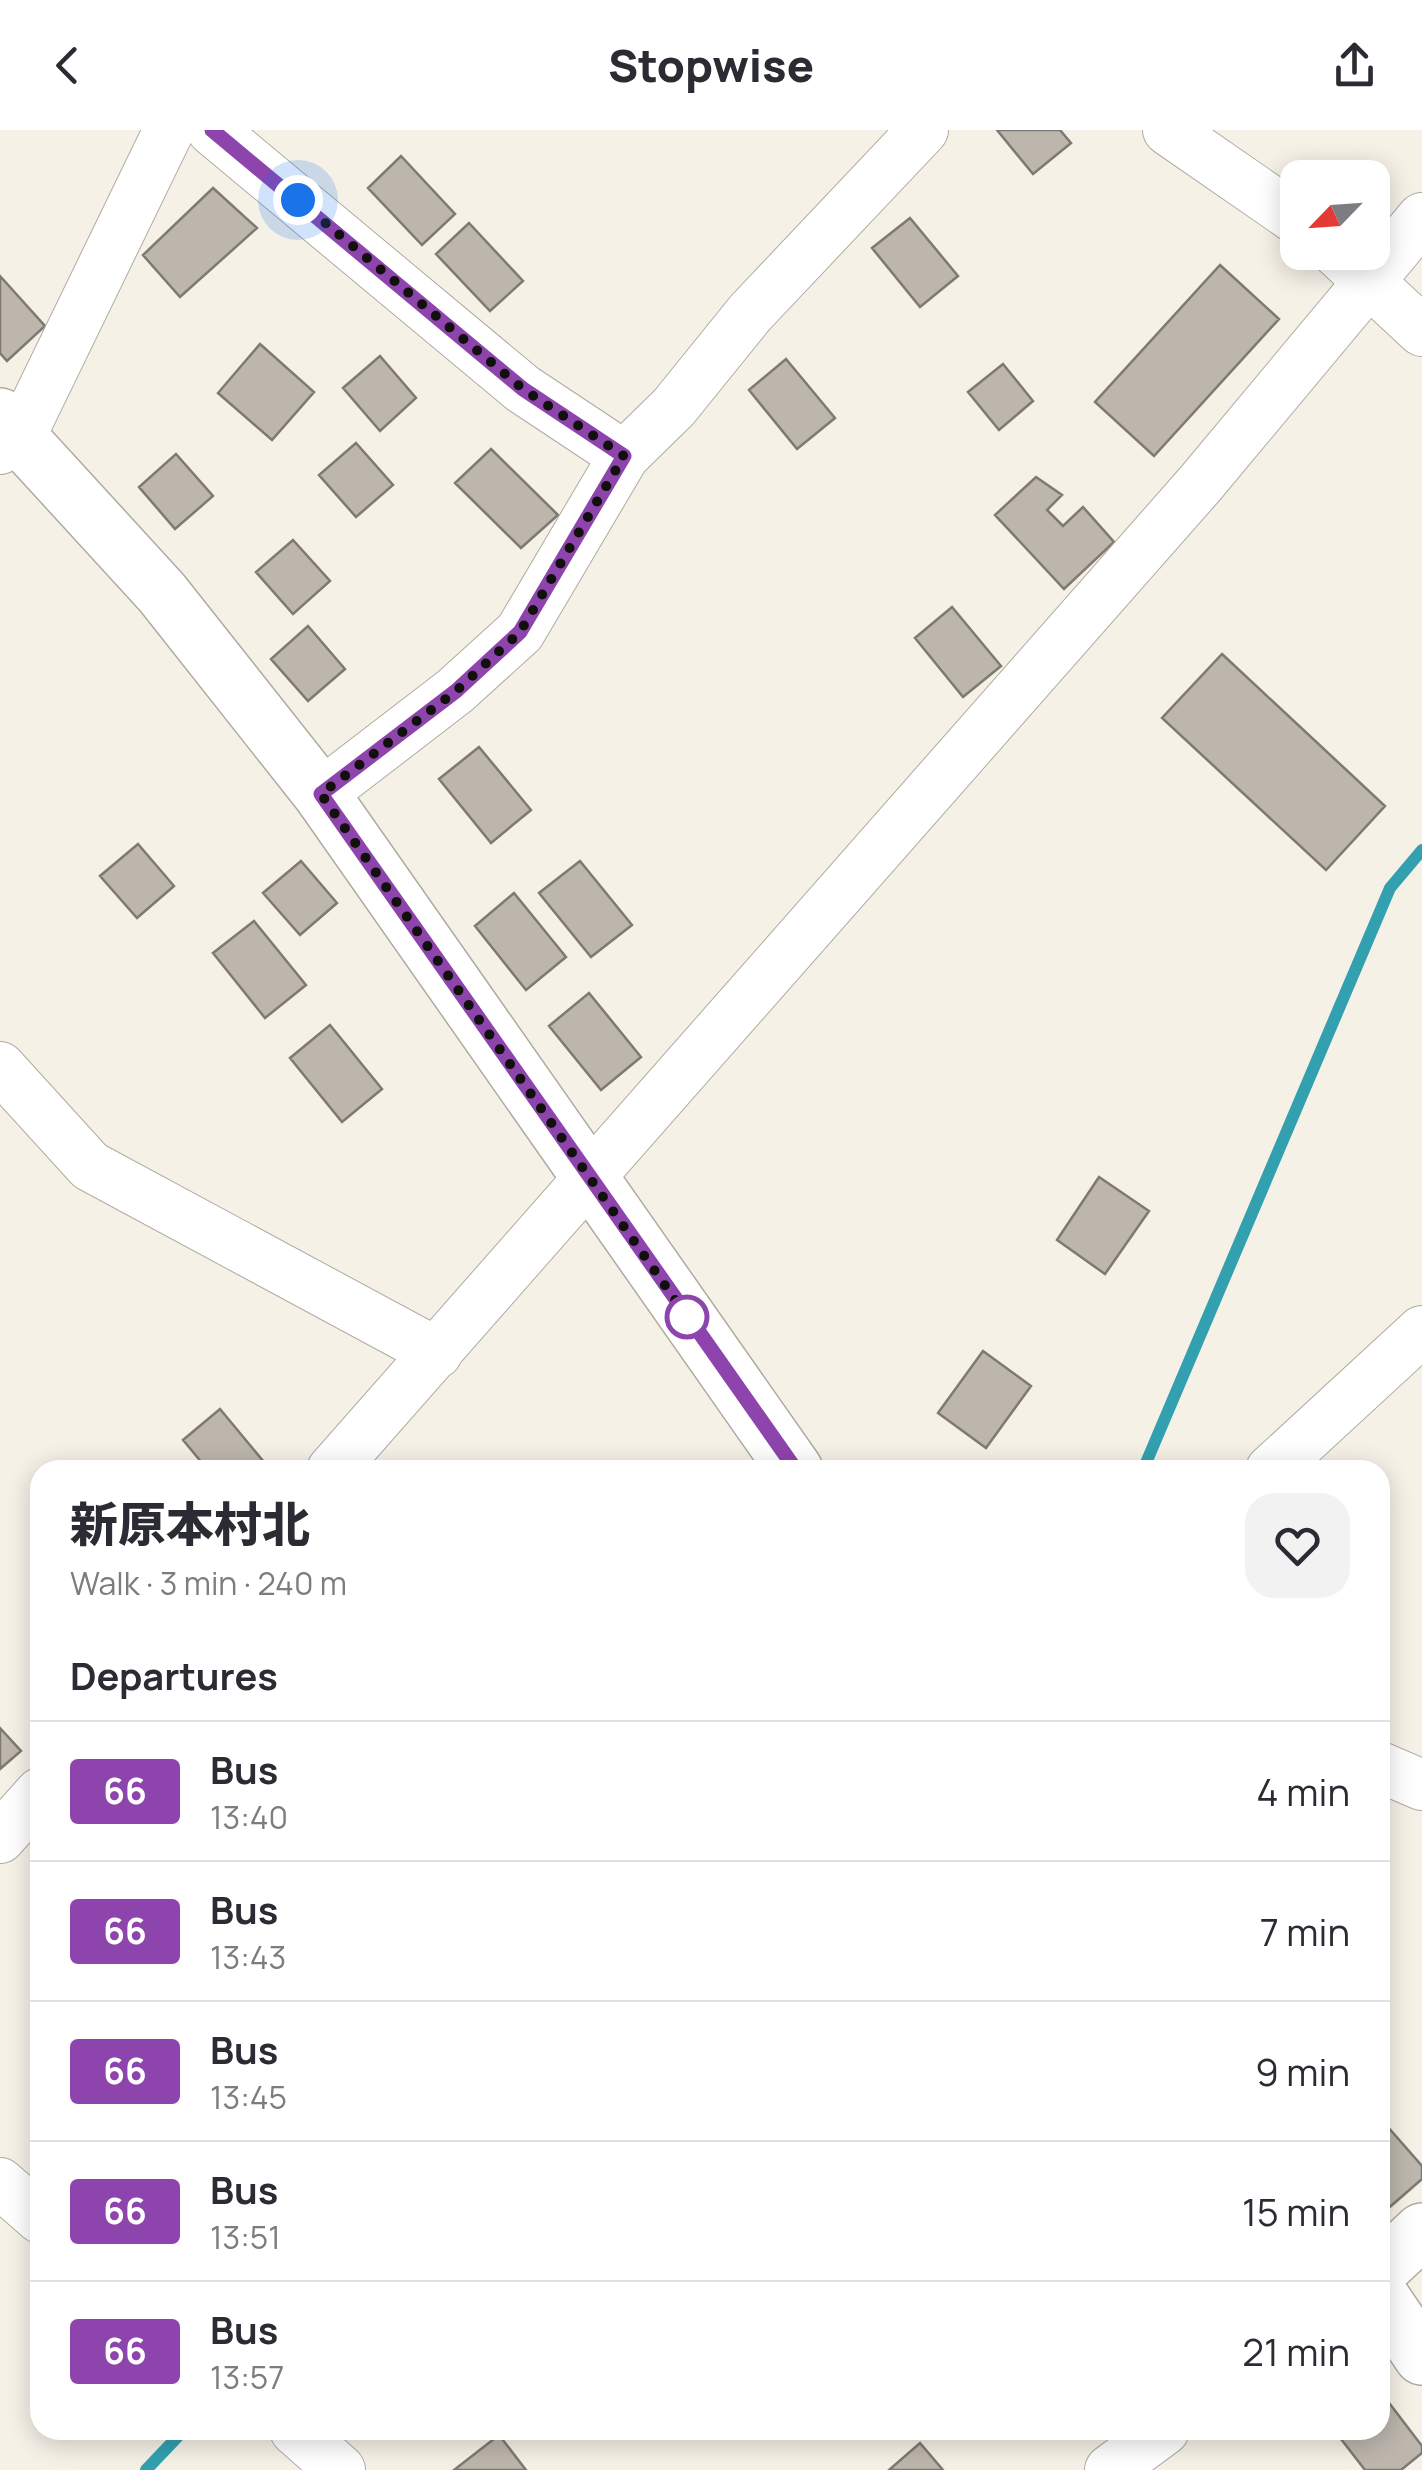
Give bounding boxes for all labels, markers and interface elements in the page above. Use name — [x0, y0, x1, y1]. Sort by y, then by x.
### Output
text: Stopwise — [608, 34, 814, 96]
icon: back — [40, 38, 95, 93]
icon: share — [1327, 38, 1382, 93]
north arrow — [1280, 160, 1390, 270]
map controls — [1280, 160, 1390, 270]
your location — [273, 175, 323, 225]
unlabelled marker — [666, 1296, 708, 1338]
text: 新原本村北 — [70, 1491, 310, 1556]
button: heart — [1245, 1493, 1350, 1598]
text: Walk · 3 min · 240 m — [70, 1561, 347, 1605]
text: Departures — [70, 1649, 278, 1701]
text: Bus — [210, 1743, 278, 1795]
text: 4 min — [1256, 1765, 1350, 1817]
text: 66 — [103, 1767, 147, 1815]
text: 13:40 — [210, 1795, 288, 1839]
text: Bus — [210, 1883, 278, 1935]
text: 7 min — [1260, 1905, 1350, 1957]
text: 66 — [103, 1907, 147, 1955]
text: 13:43 — [210, 1935, 286, 1979]
text: Bus — [210, 2023, 278, 2075]
text: 9 min — [1255, 2045, 1350, 2097]
text: 66 — [103, 2047, 147, 2095]
text: 13:45 — [210, 2075, 287, 2119]
text: Bus — [210, 2163, 278, 2215]
text: 15 min — [1242, 2185, 1350, 2237]
text: 66 — [103, 2187, 147, 2235]
text: 13:51 — [210, 2215, 281, 2259]
text: Bus — [210, 2303, 278, 2355]
text: 21 min — [1242, 2325, 1350, 2377]
text: 66 — [103, 2327, 147, 2375]
text: 13:57 — [210, 2355, 284, 2399]

